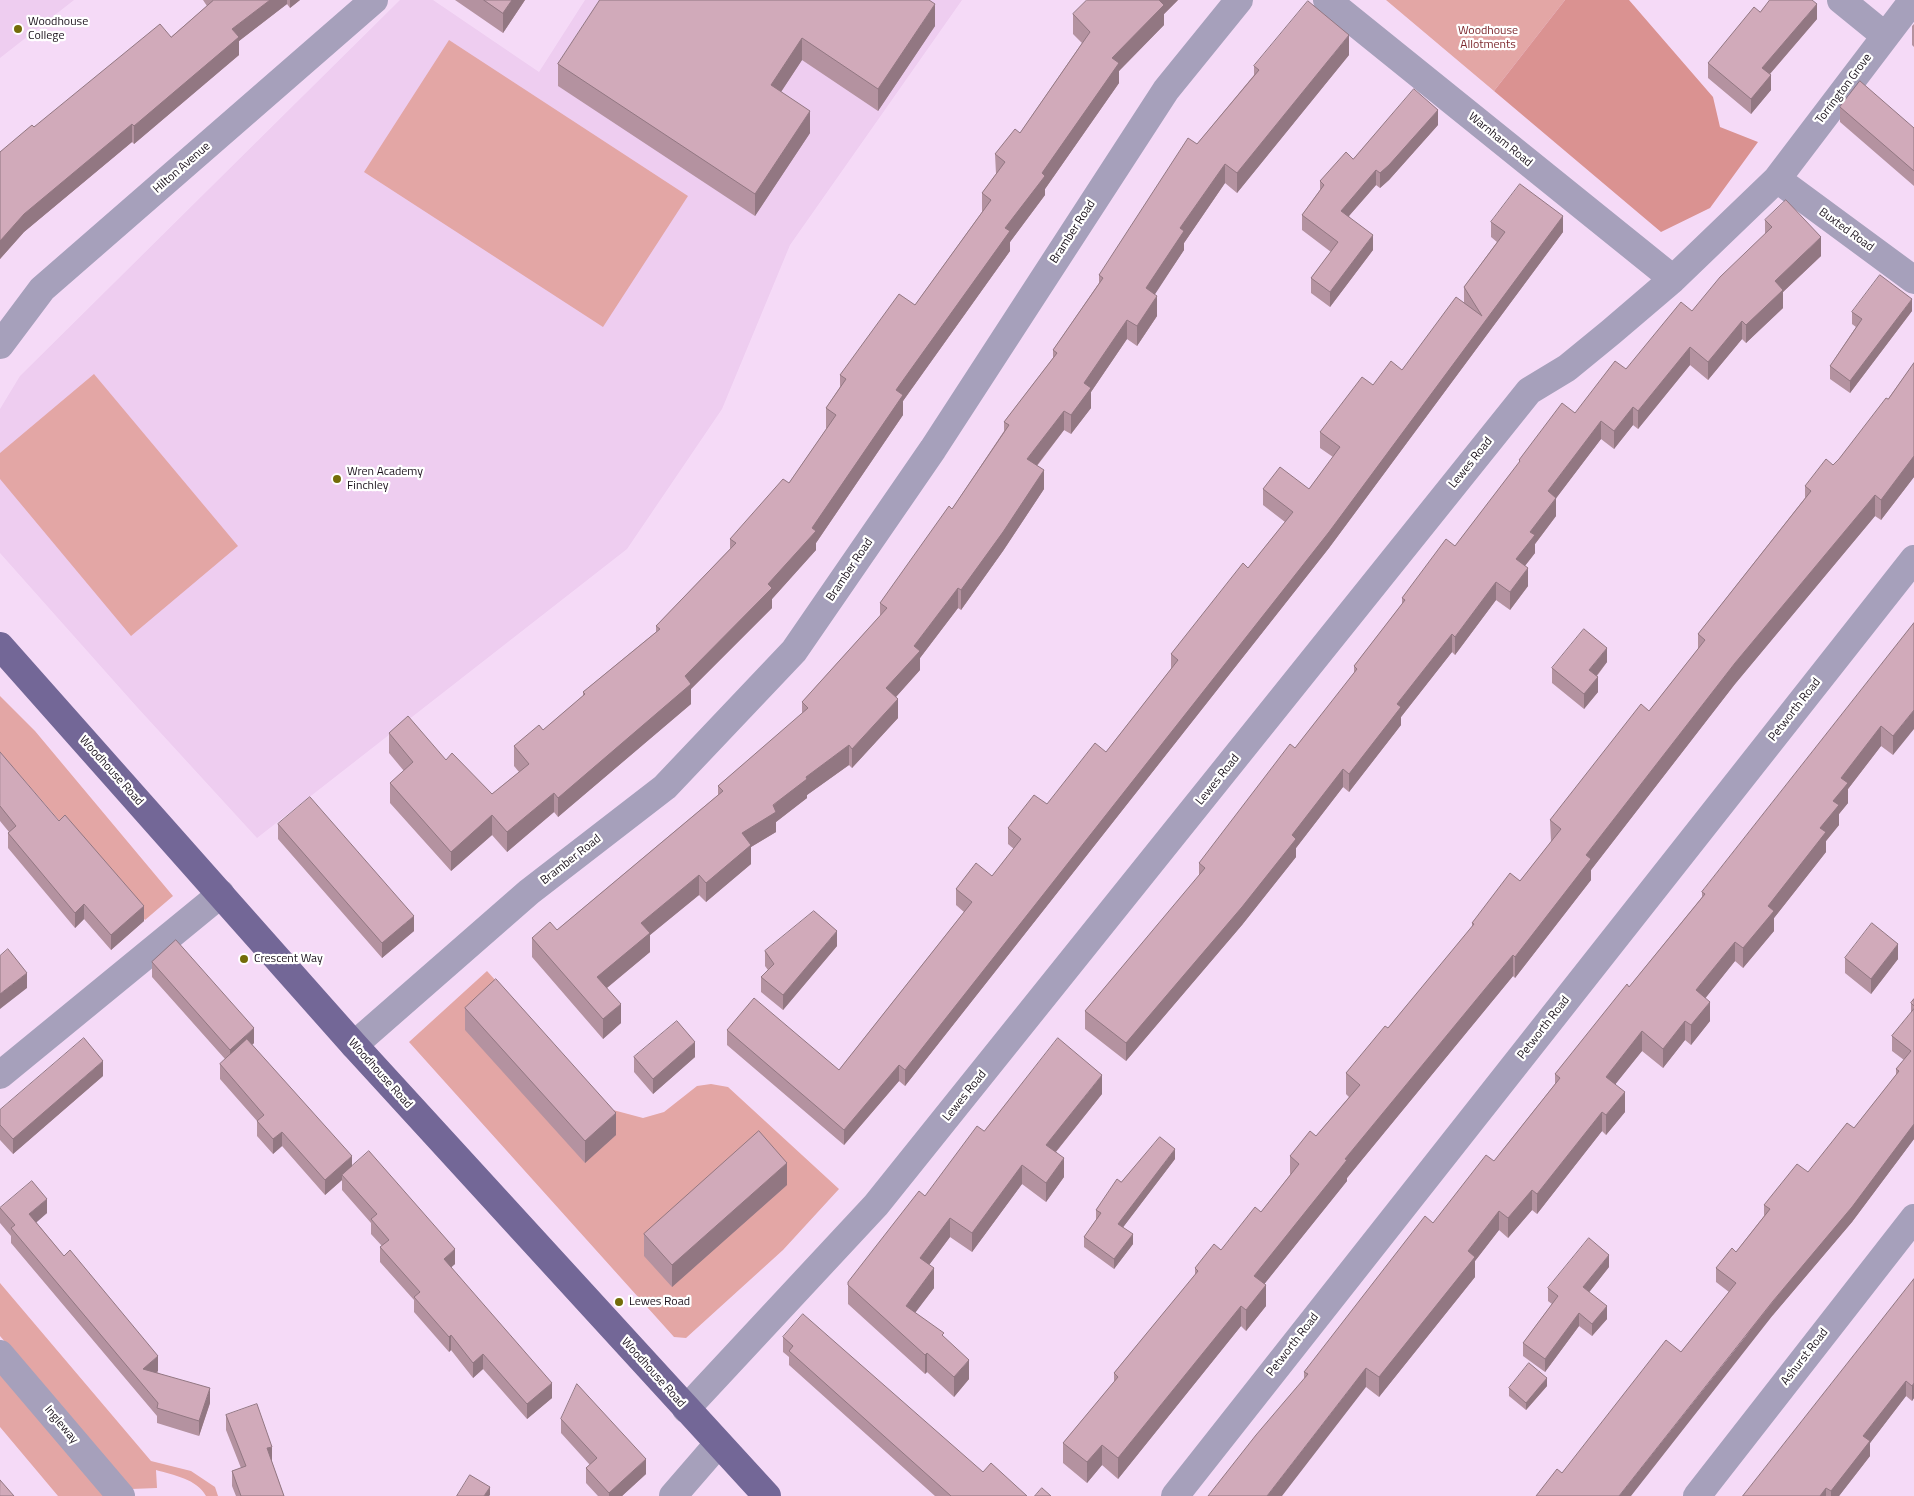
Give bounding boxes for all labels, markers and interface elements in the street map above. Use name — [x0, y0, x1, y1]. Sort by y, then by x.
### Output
place label: Woodhouse College — [28, 15, 88, 43]
marker: Woodhouse College — [12, 23, 24, 35]
park label: Woodhouse Allotments — [1458, 24, 1518, 52]
street label: Torrington Grove — [1813, 51, 1875, 127]
street label: Warnham Road — [1465, 110, 1535, 170]
street label: Hilton Avenue — [151, 139, 213, 197]
street label: Bramber Road — [1047, 198, 1099, 266]
street label: Buxted Road — [1816, 205, 1876, 255]
street label: Lewes Road — [1446, 435, 1496, 491]
place label: Wren Academy Finchley — [347, 465, 423, 493]
marker: Wren Academy Finchley — [331, 473, 343, 485]
street label: Bramber Road — [824, 536, 876, 604]
street label: Petworth Road — [1766, 676, 1824, 744]
street label: Woodhouse Road — [76, 733, 146, 809]
street label: Lewes Road — [1193, 752, 1243, 808]
street label: Bramber Road — [538, 832, 604, 888]
place label: Crescent Way — [254, 952, 323, 966]
marker: Crescent Way — [238, 953, 250, 965]
street label: Petworth Road — [1515, 994, 1573, 1062]
street label: Woodhouse Road — [345, 1036, 415, 1112]
street label: Lewes Road — [940, 1068, 990, 1124]
place label: Lewes Road — [629, 1295, 690, 1309]
marker: Lewes Road — [613, 1296, 625, 1308]
street label: Petworth Road — [1264, 1311, 1322, 1379]
street label: Ashurst Road — [1778, 1326, 1832, 1388]
street label: Woodhouse Road — [618, 1335, 688, 1411]
street label: Ingleway — [41, 1403, 81, 1447]

